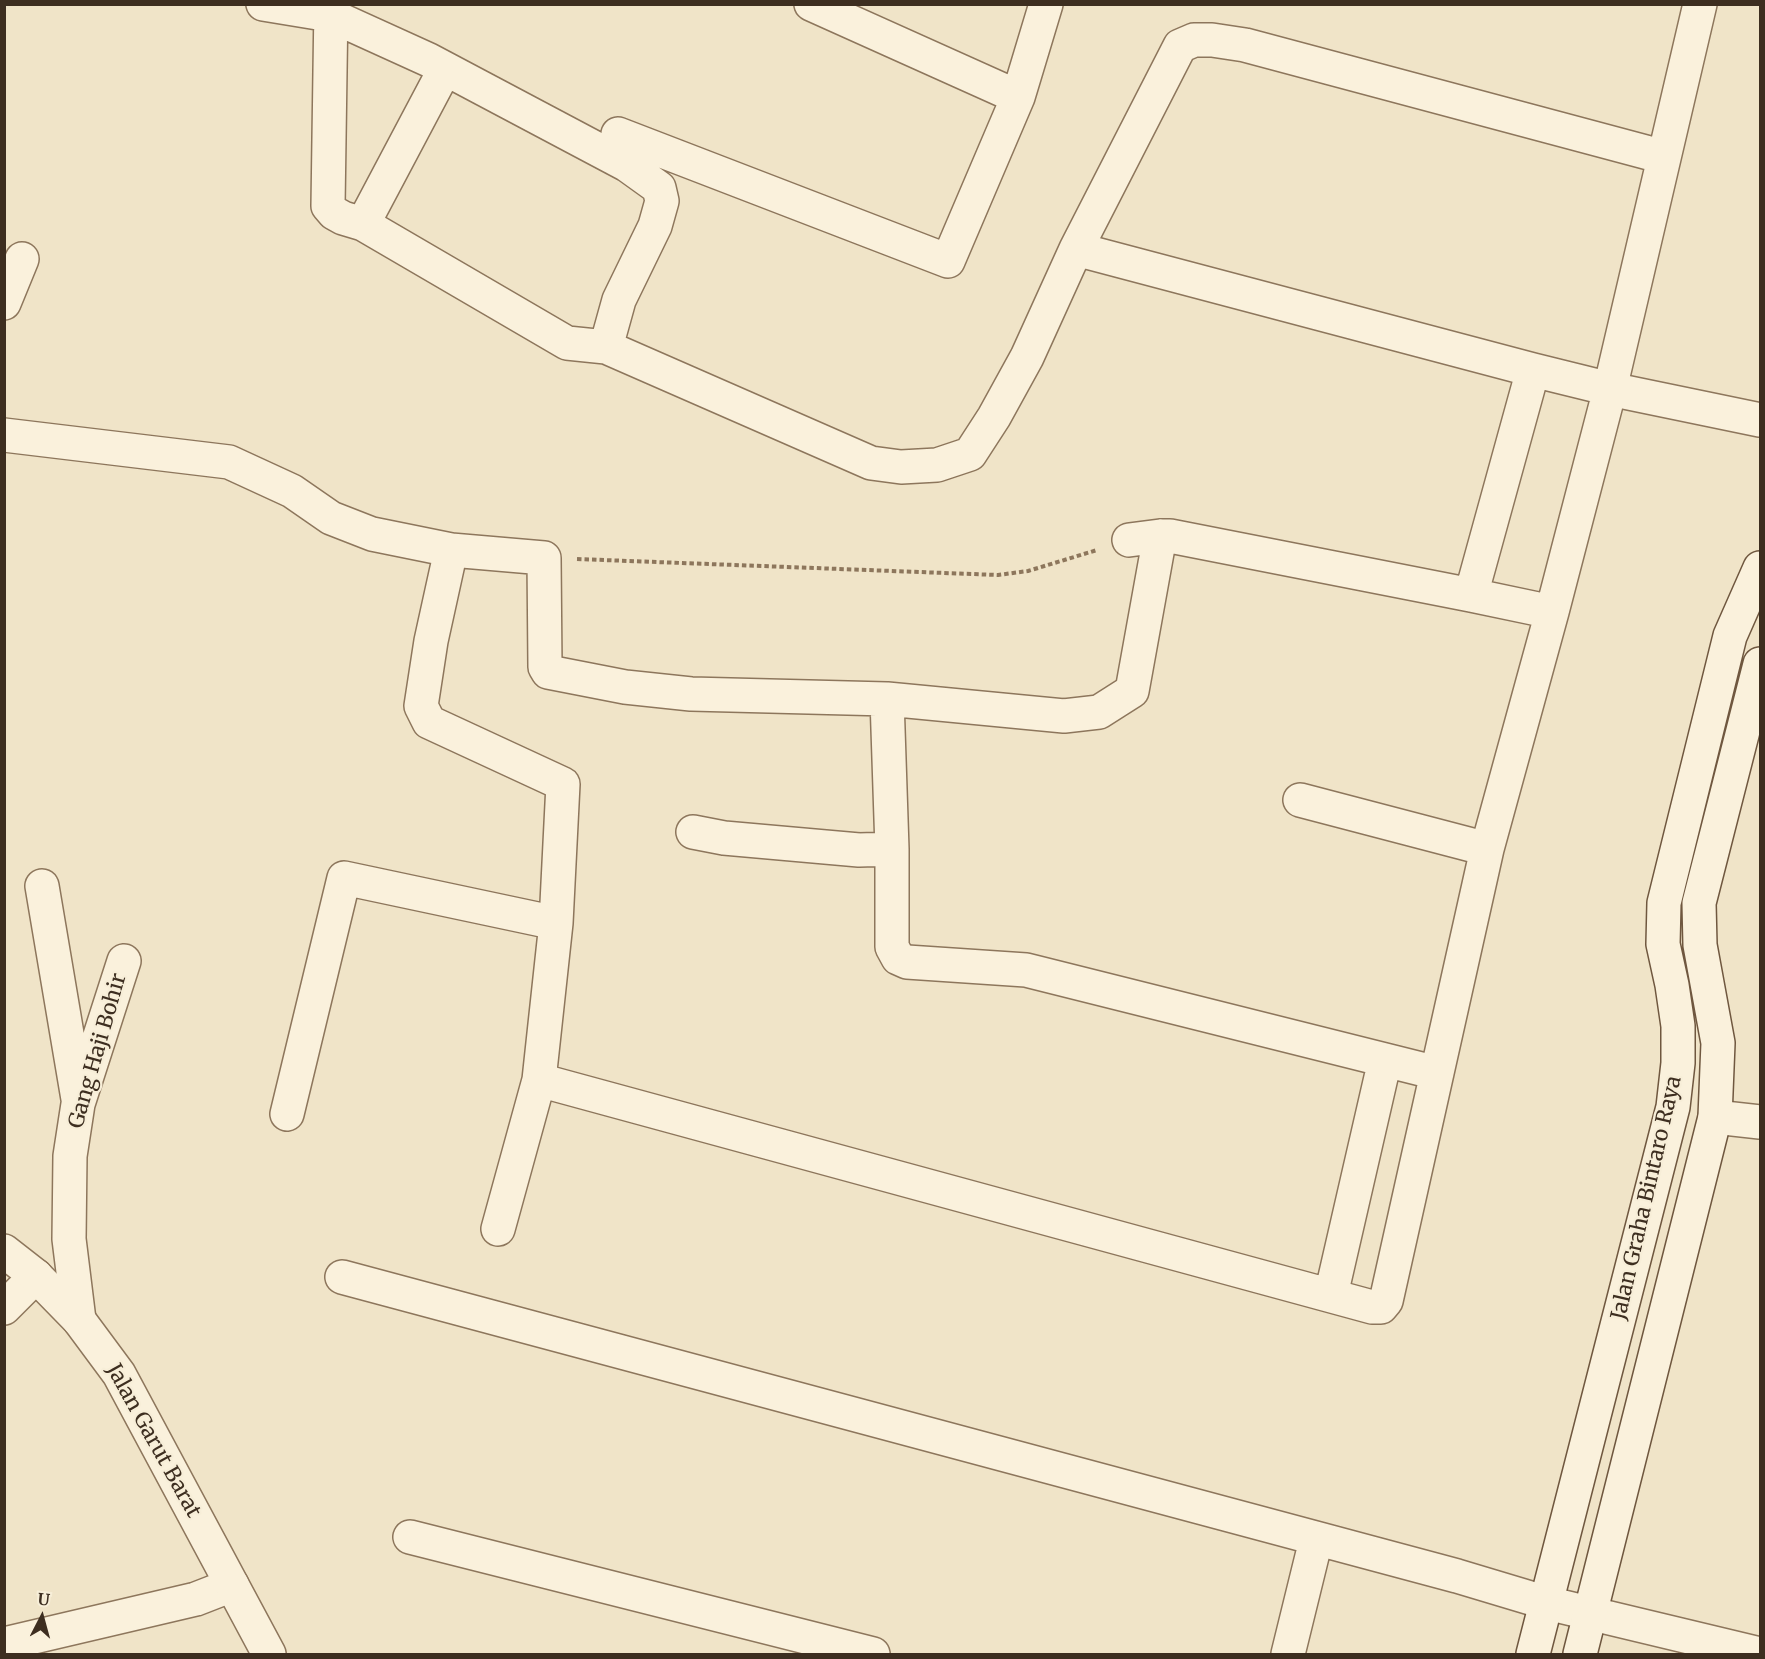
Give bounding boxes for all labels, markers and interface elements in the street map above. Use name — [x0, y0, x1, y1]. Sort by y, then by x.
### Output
street label: Gang Haji Bohir — [64, 971, 132, 1131]
street label: Jalan Graha Bintaro Raya — [1607, 1074, 1687, 1322]
street label: Jalan Garut Barat — [100, 1360, 206, 1522]
north arrow — [12, 1587, 72, 1647]
text: U — [37, 1589, 51, 1610]

